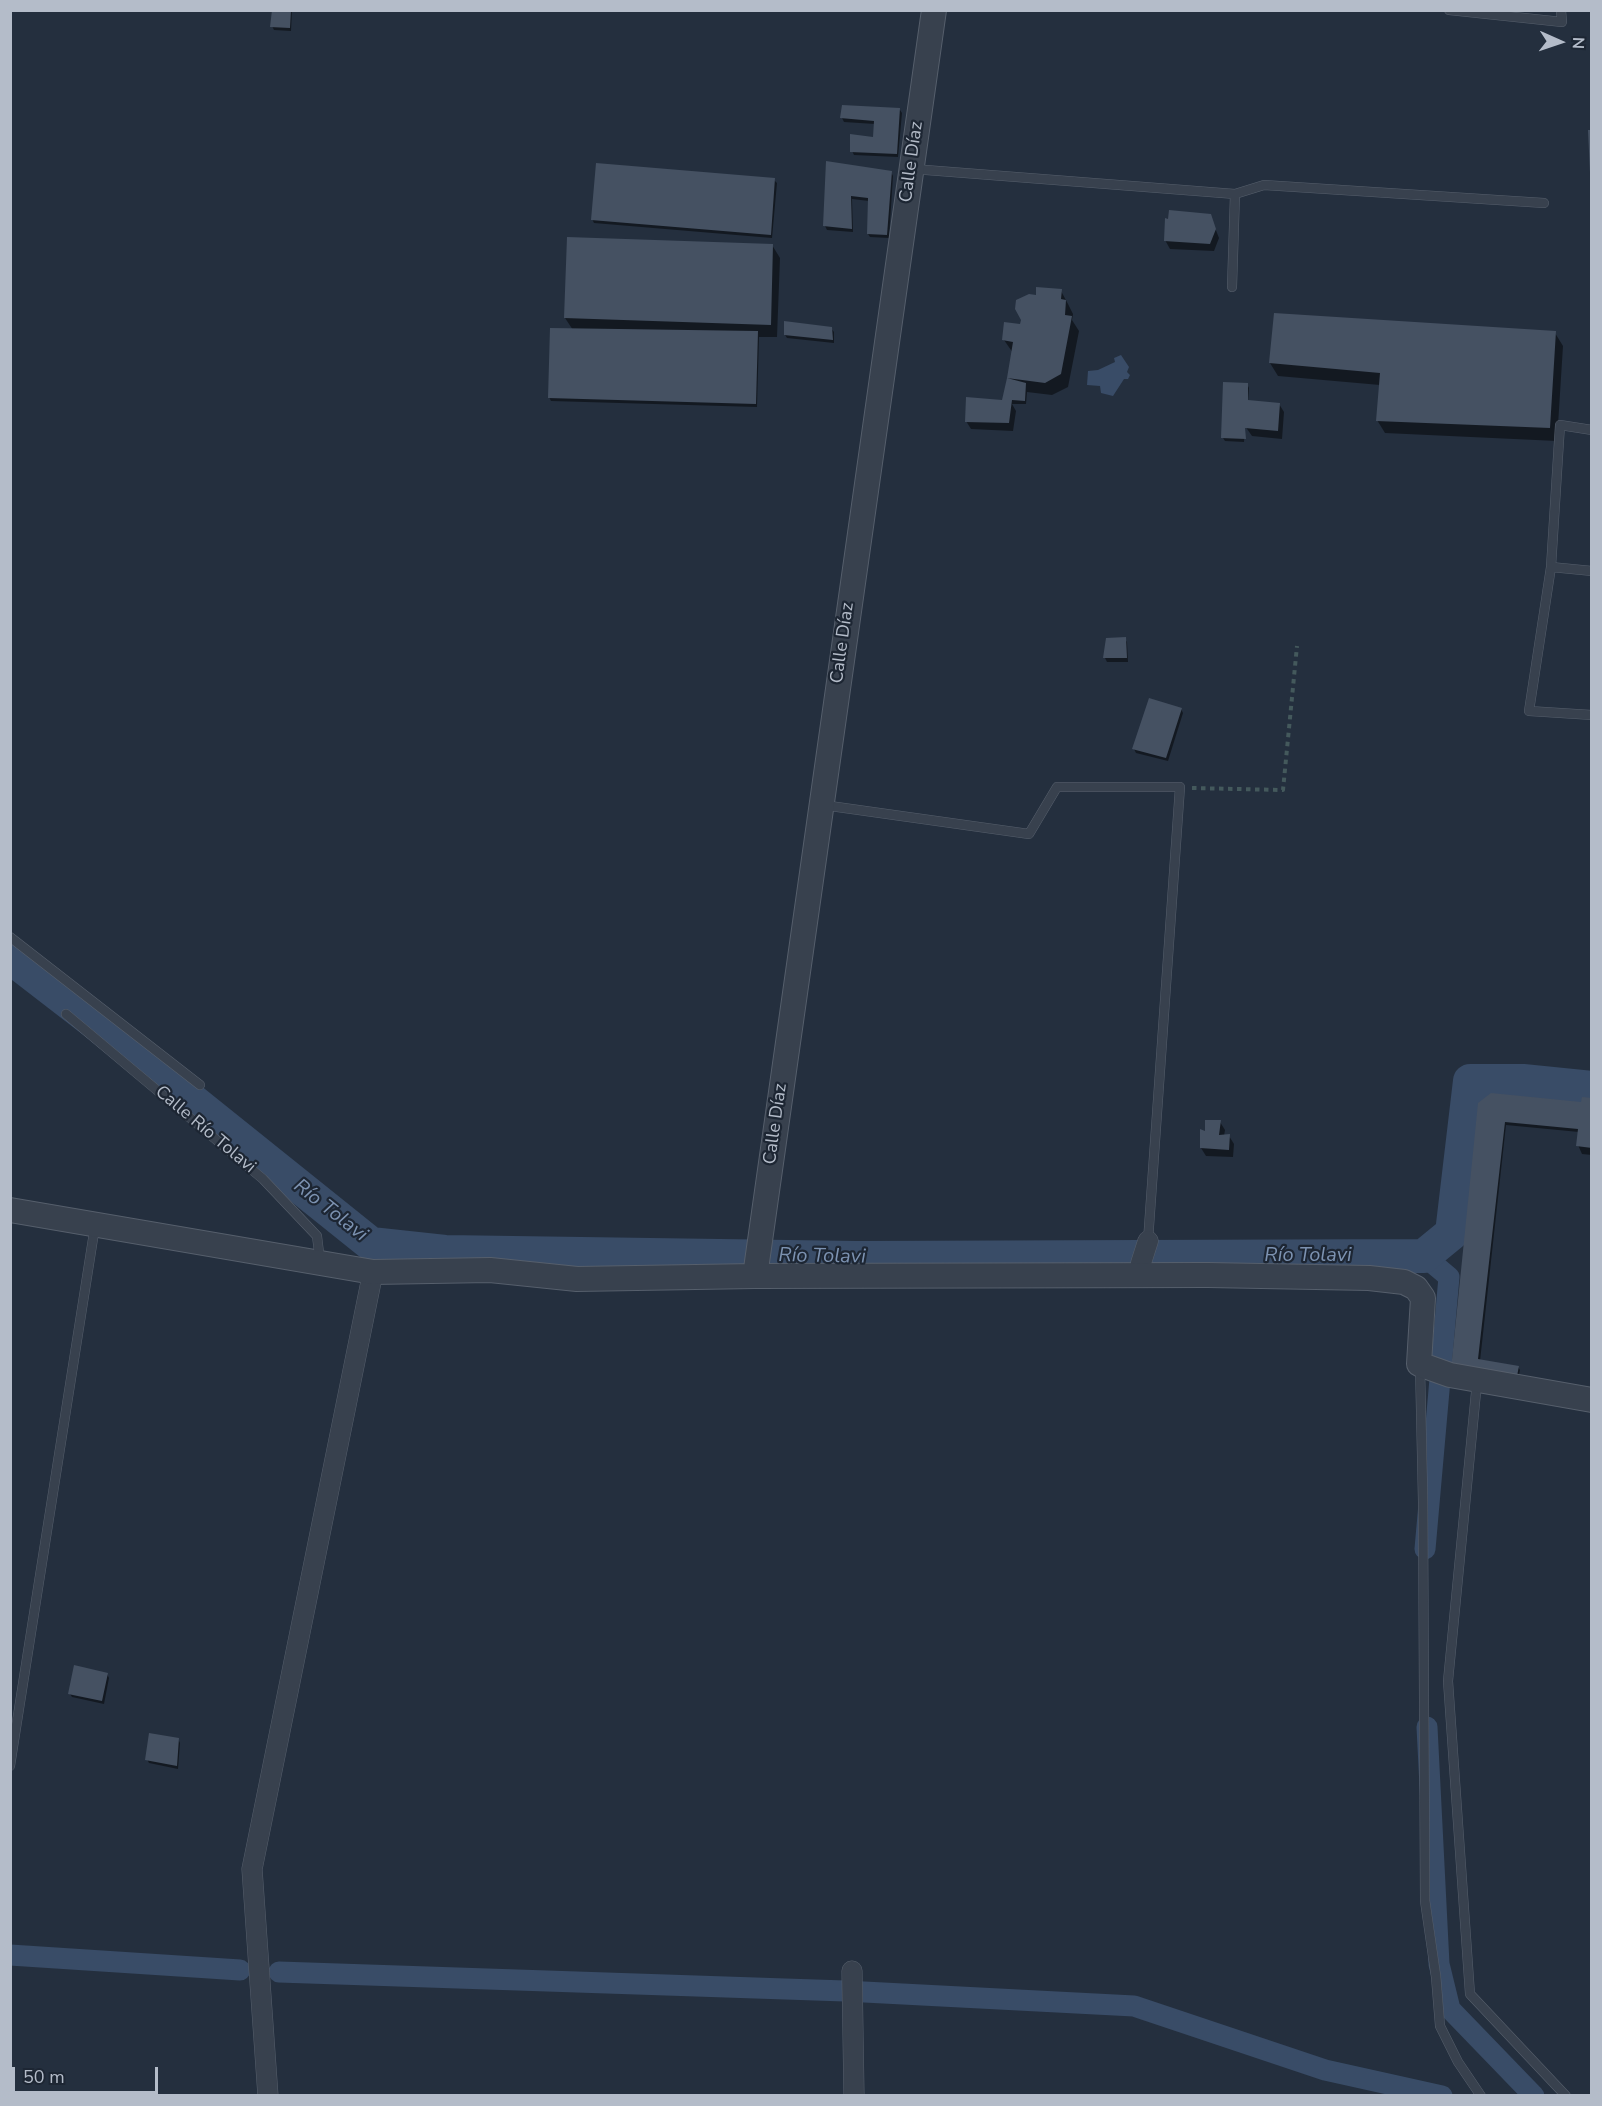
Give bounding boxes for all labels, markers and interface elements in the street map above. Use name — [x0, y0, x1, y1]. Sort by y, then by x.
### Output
north arrow — [1530, 12, 1590, 72]
text: N — [1567, 36, 1589, 49]
street label: Calle Díaz — [896, 120, 928, 204]
street label: Calle Díaz — [827, 601, 859, 685]
street label: Calle Río Tolavi — [150, 1082, 260, 1178]
street label: Calle Díaz — [760, 1082, 792, 1166]
water label: Río Tolavi — [288, 1175, 372, 1247]
water label: Río Tolavi — [778, 1244, 866, 1270]
water label: Río Tolavi — [1264, 1244, 1352, 1268]
scale bar — [15, 2055, 160, 2093]
text: 50 m — [23, 2065, 65, 2089]

